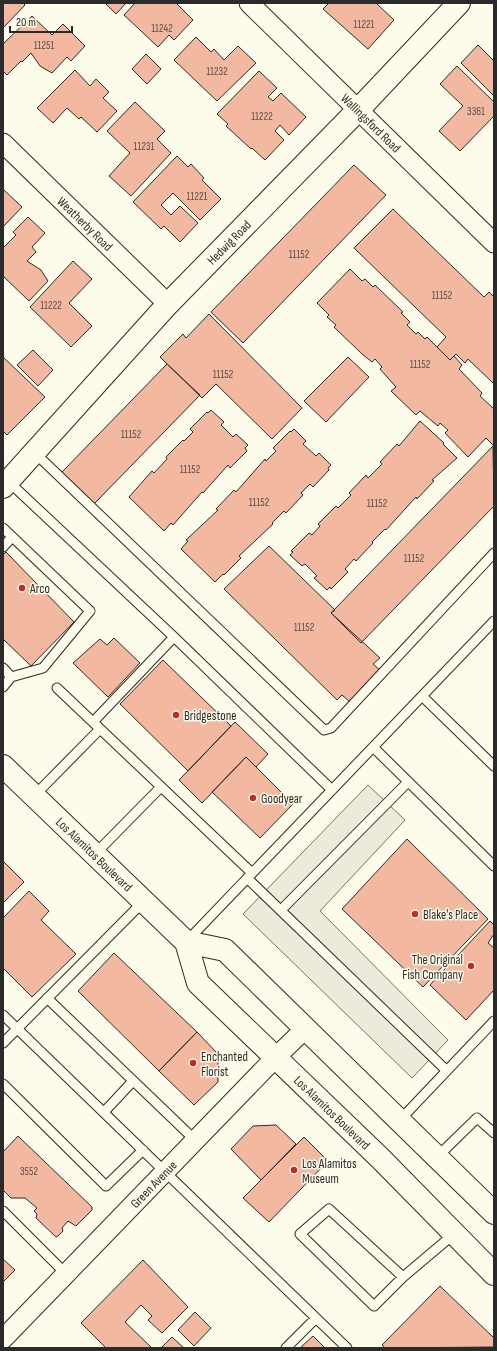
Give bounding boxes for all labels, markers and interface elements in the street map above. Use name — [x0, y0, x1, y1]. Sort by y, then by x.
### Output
scale bar — [10, 8, 72, 34]
text: 20 m — [16, 15, 36, 30]
house number: 11221 — [354, 18, 375, 31]
house number: 11242 — [151, 22, 173, 35]
house number: 11251 — [34, 39, 54, 52]
house number: 11232 — [206, 65, 228, 78]
street label: Wallingsford Road — [337, 90, 404, 156]
house number: 3361 — [467, 105, 485, 118]
house number: 11222 — [251, 110, 273, 123]
house number: 11231 — [134, 140, 155, 153]
house number: 11221 — [187, 190, 208, 203]
street label: Weatherby Road — [54, 193, 116, 255]
street label: Hedwig Road — [204, 217, 255, 268]
house number: 11152 — [289, 248, 310, 261]
house number: 11152 — [432, 289, 453, 302]
house number: 11222 — [40, 299, 62, 312]
house number: 11152 — [410, 358, 431, 371]
house number: 11152 — [213, 368, 234, 381]
house number: 11152 — [121, 428, 142, 441]
house number: 11152 — [180, 463, 201, 476]
house number: 11152 — [249, 496, 270, 509]
house number: 11152 — [367, 497, 388, 510]
house number: 11152 — [404, 552, 425, 565]
place label: Arco — [29, 581, 50, 597]
marker: Arco — [17, 583, 27, 593]
house number: 11152 — [294, 621, 315, 634]
place label: Bridgestone — [184, 708, 236, 724]
marker: Bridgestone — [171, 710, 181, 720]
place label: Goodyear — [261, 791, 303, 807]
marker: Goodyear — [248, 793, 258, 803]
street label: Los Alamitos Boulevard — [52, 814, 135, 895]
place label: Blake's Place — [423, 907, 478, 923]
marker: Blake's Place — [410, 909, 420, 919]
place label: The Original Fish Company — [402, 952, 463, 983]
marker: The Original Fish Company — [466, 961, 476, 971]
place label: Enchanted Florist — [201, 1049, 248, 1080]
marker: Enchanted Florist — [188, 1058, 198, 1068]
street label: Los Alamitos Boulevard — [290, 1073, 373, 1153]
place label: Los Alamitos Museum — [302, 1156, 357, 1187]
street label: Green Avenue — [127, 1157, 181, 1212]
house number: 3552 — [20, 1165, 38, 1178]
marker: Los Alamitos Museum — [289, 1165, 299, 1175]

